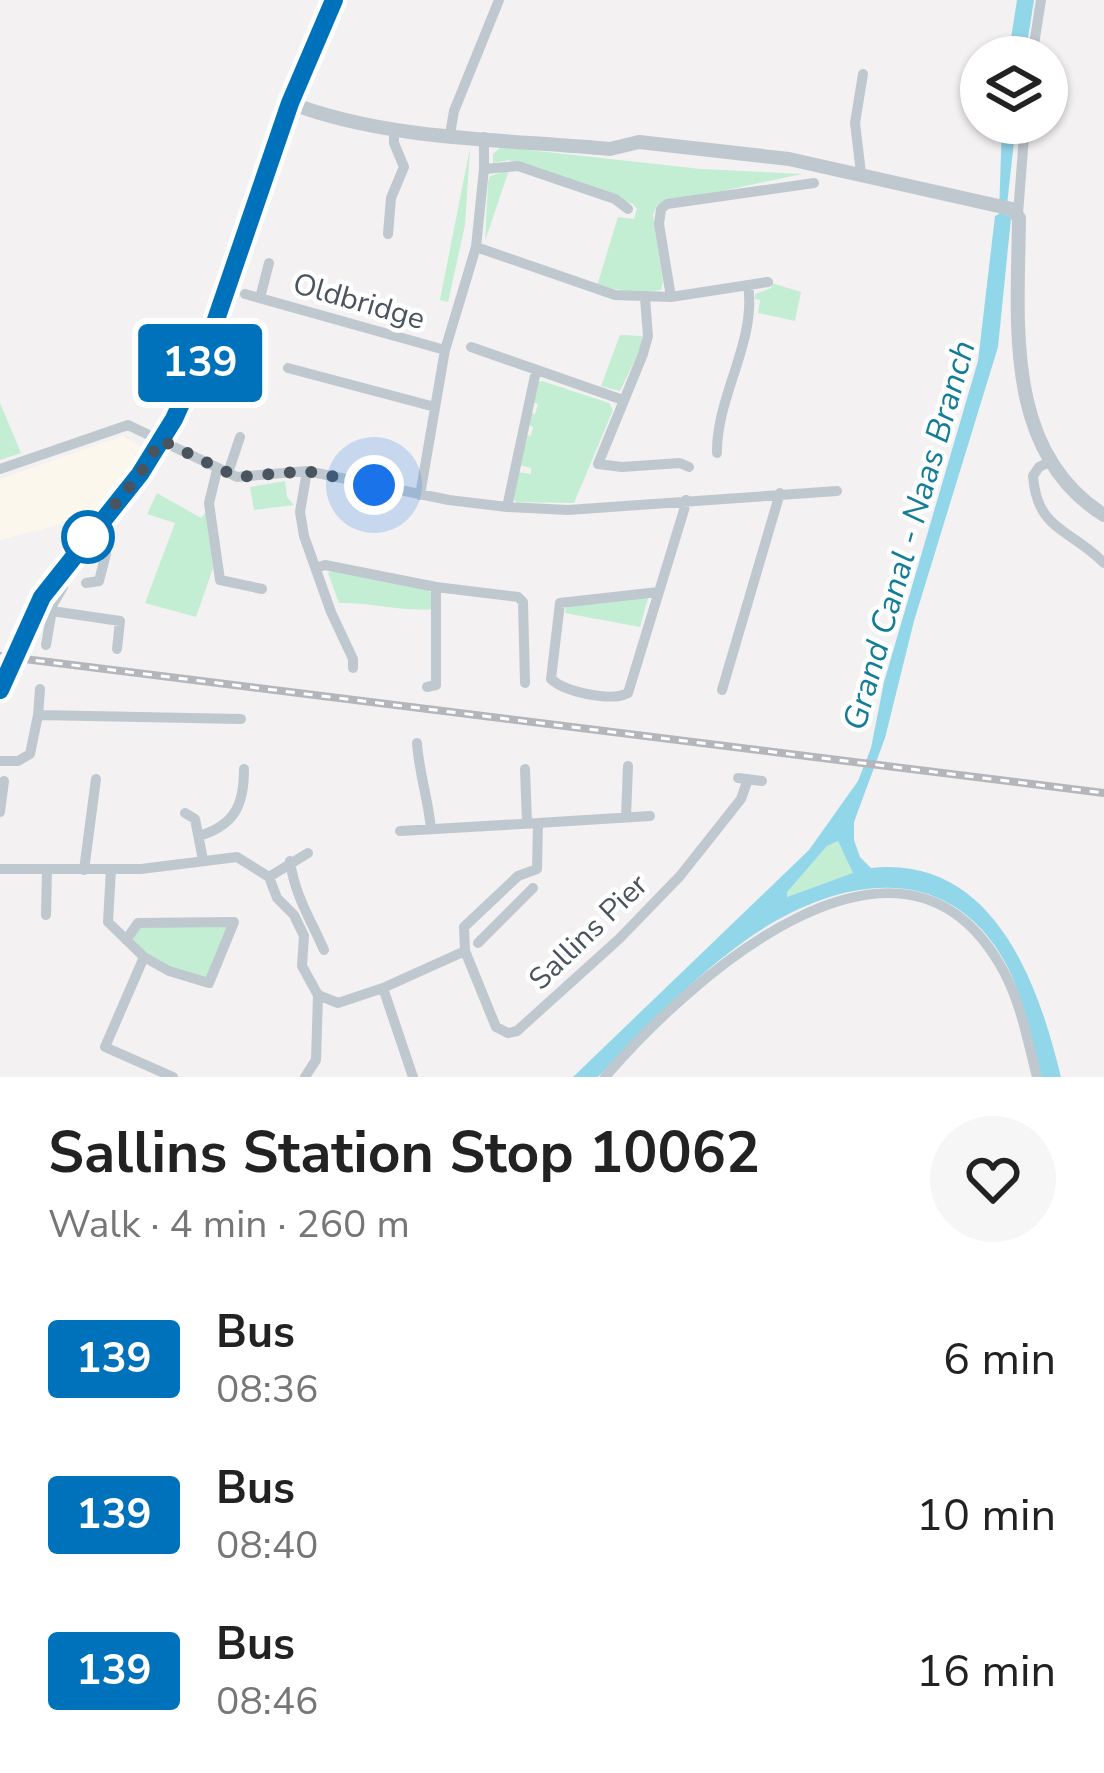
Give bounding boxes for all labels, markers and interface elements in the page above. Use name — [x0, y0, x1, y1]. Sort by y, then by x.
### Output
map controls — [960, 36, 1068, 144]
button: layers — [960, 36, 1068, 144]
street label: Oldbridge — [288, 263, 430, 340]
line badge: 139 — [131, 324, 269, 402]
text: 139 — [162, 334, 238, 391]
water label: Grand Canal - Naas Branch — [832, 335, 987, 736]
your location — [344, 455, 404, 515]
unlabelled marker — [63, 512, 113, 562]
street label: Sallins Pier — [520, 865, 657, 1000]
text: Sallins Station Stop 10062 — [48, 1114, 760, 1192]
button: heart — [930, 1116, 1056, 1242]
text: Walk · 4 min · 260 m — [48, 1198, 410, 1251]
text: Bus — [216, 1302, 295, 1363]
text: 6 min — [943, 1329, 1056, 1390]
text: 139 — [76, 1330, 152, 1387]
text: 08:36 — [216, 1363, 319, 1416]
text: Bus — [216, 1458, 295, 1519]
text: 10 min — [916, 1485, 1056, 1546]
text: 139 — [76, 1486, 152, 1543]
text: 08:40 — [216, 1519, 319, 1572]
text: Bus — [216, 1614, 295, 1675]
text: 16 min — [916, 1641, 1056, 1702]
text: 139 — [76, 1642, 152, 1699]
text: 08:46 — [216, 1675, 319, 1728]

